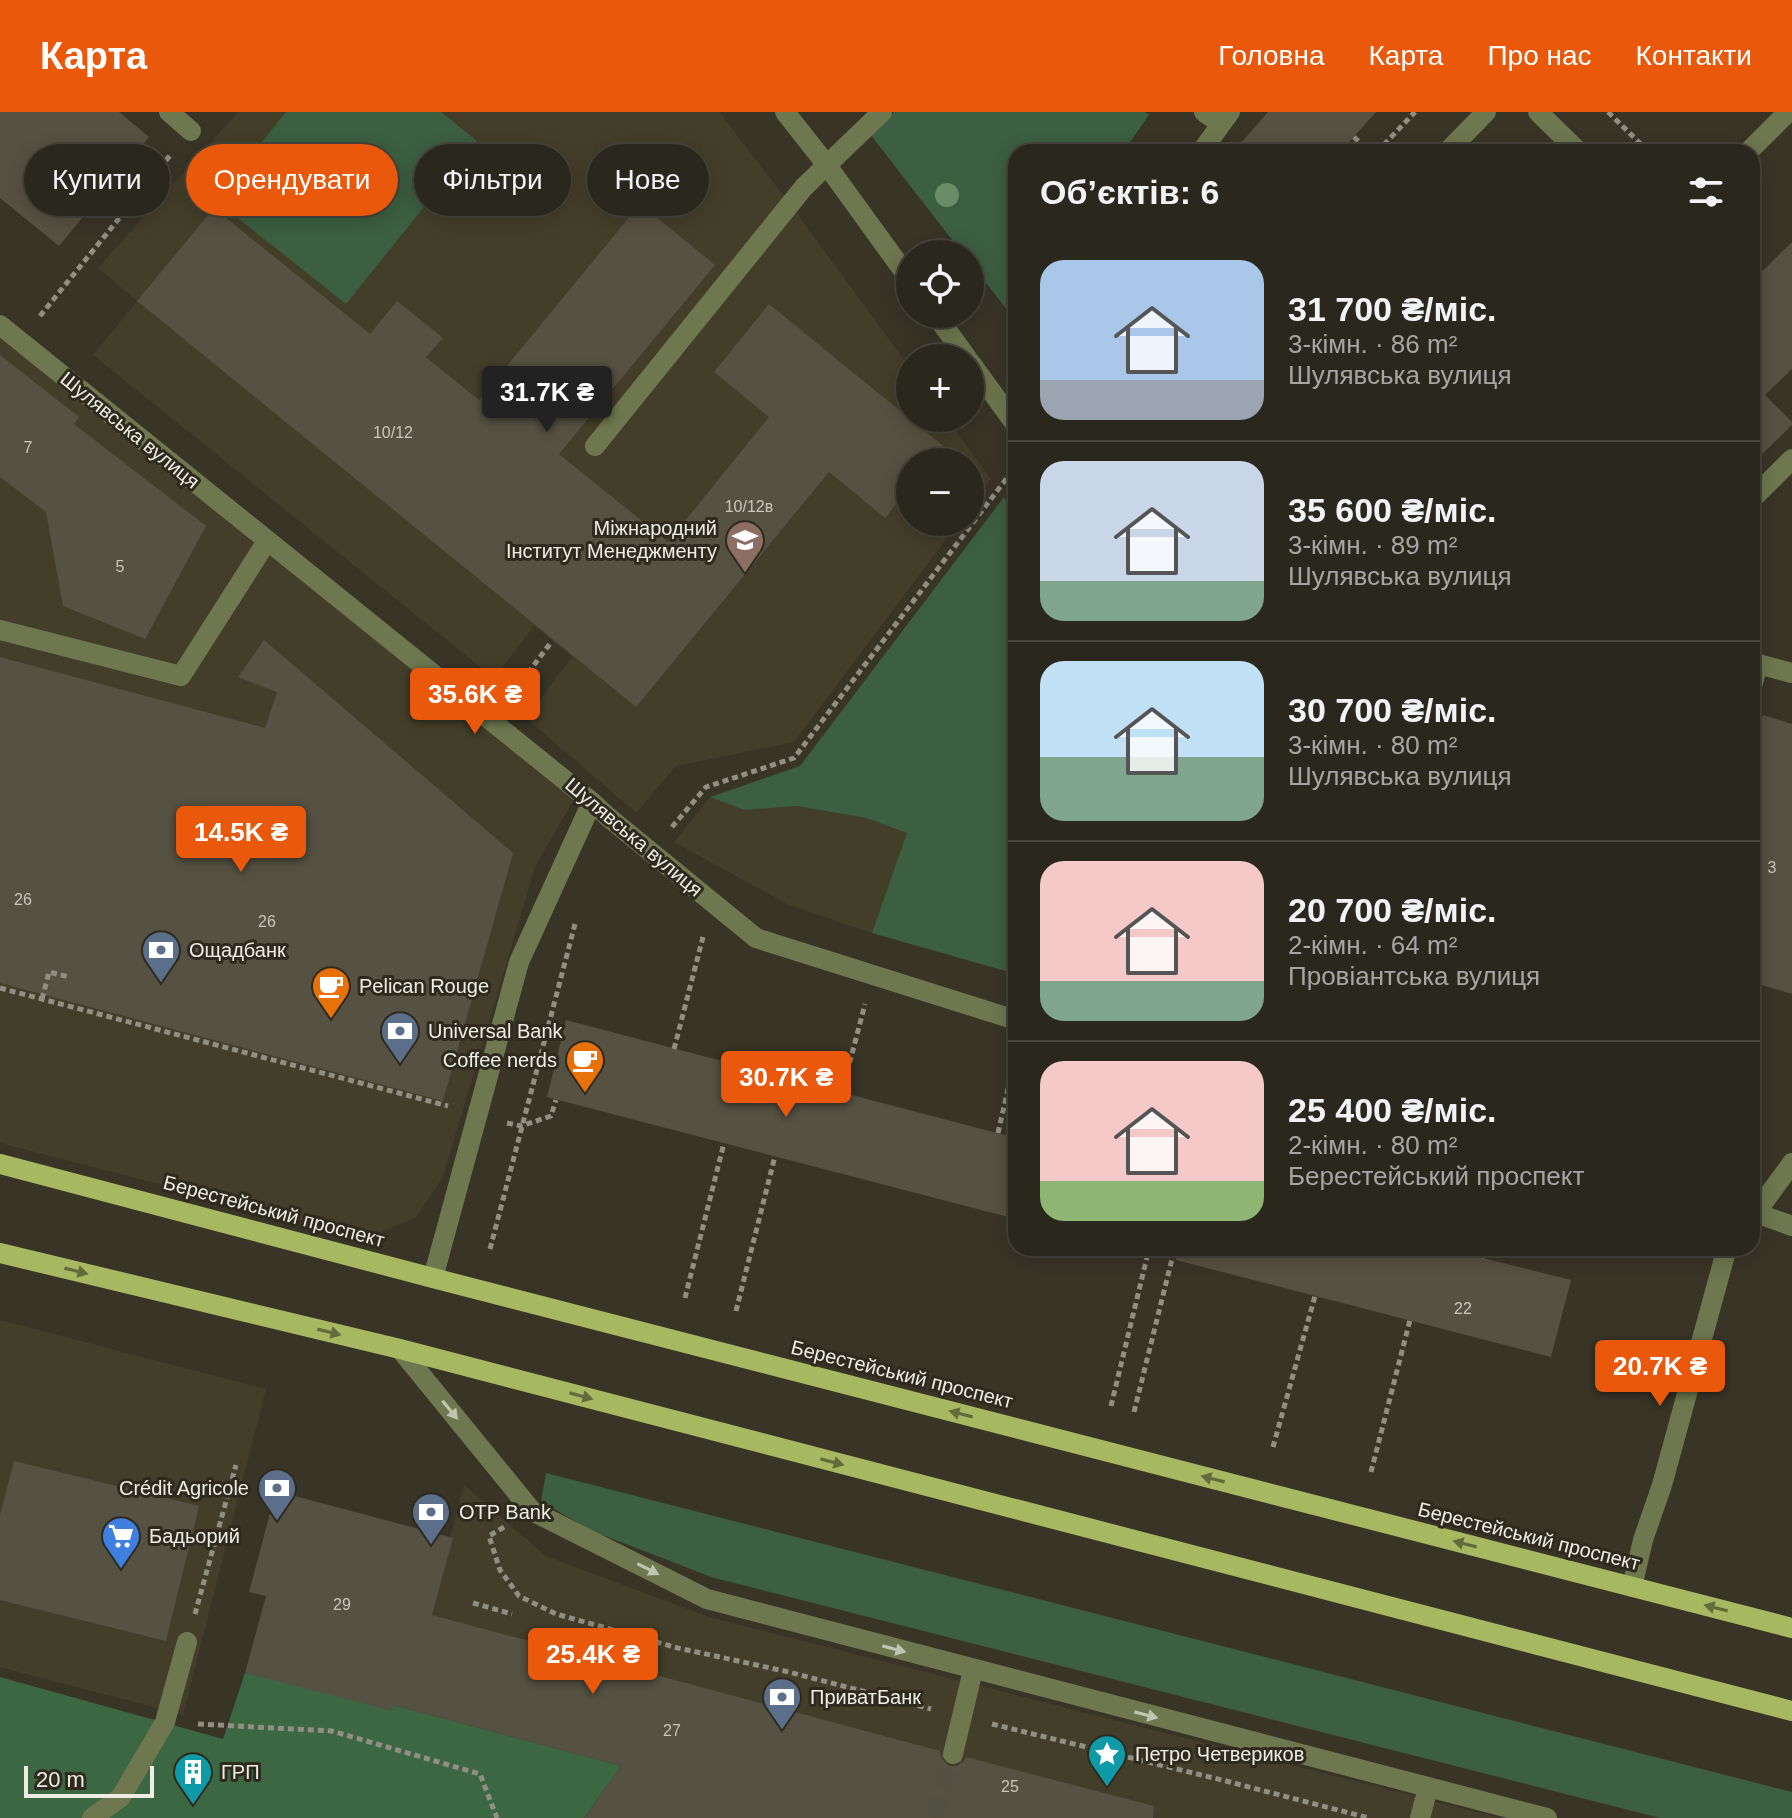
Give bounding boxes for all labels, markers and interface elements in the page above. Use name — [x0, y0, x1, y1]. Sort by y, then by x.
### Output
text: Карта — [40, 35, 147, 77]
text: Головна — [1218, 40, 1325, 71]
text: Карта — [1369, 40, 1443, 71]
text: Про нас — [1487, 40, 1592, 71]
text: Контакти — [1636, 40, 1752, 71]
chip: Купити — [24, 144, 170, 216]
chip: Орендувати — [186, 144, 398, 216]
chip: Фільтри — [414, 144, 571, 216]
chip: Нове — [587, 144, 709, 216]
icon: filters — [1684, 170, 1728, 214]
text: Об’єктів: 6 — [1040, 173, 1219, 211]
map controls — [896, 240, 984, 536]
button: locate — [896, 240, 984, 328]
text: 31 700 ₴/міс. — [1288, 290, 1497, 328]
icon: home — [1104, 292, 1200, 388]
text: 3-кімн. · 86 m² — [1288, 329, 1457, 359]
button: + — [896, 344, 984, 432]
text: Шулявська вулиця — [1288, 360, 1512, 390]
pin: 31.7K ₴ — [473, 366, 621, 434]
street label: Шулявська вулиця — [56, 367, 204, 493]
text: 31.7K ₴ — [500, 377, 594, 407]
house number: 10/12 — [373, 424, 413, 441]
house number: 7 — [24, 439, 33, 456]
button: − — [896, 448, 984, 536]
text: 35 600 ₴/міс. — [1288, 491, 1497, 529]
icon: home — [1104, 493, 1200, 589]
house number: 10/12в — [725, 498, 773, 515]
place label: Міжнародний Інститут Менеджменту — [506, 517, 717, 562]
school or university icon: Міжнародний Інститут Менеджменту — [724, 519, 766, 574]
text: 3-кімн. · 89 m² — [1288, 530, 1457, 560]
house number: 5 — [116, 558, 125, 575]
text: Шулявська вулиця — [1288, 561, 1512, 591]
pin: 35.6K ₴ — [401, 668, 549, 736]
text: 35.6K ₴ — [428, 679, 522, 709]
text: 30 700 ₴/міс. — [1288, 691, 1497, 729]
icon: home — [1104, 693, 1200, 789]
text: 3-кімн. · 80 m² — [1288, 730, 1457, 760]
text: Шулявська вулиця — [1288, 761, 1512, 791]
street label: Шулявська вулиця — [561, 773, 707, 901]
pin: 14.5K ₴ — [167, 806, 315, 874]
text: 14.5K ₴ — [194, 817, 288, 847]
house number: 3 — [1768, 859, 1777, 876]
house number: 26 — [14, 891, 32, 908]
text: 20 700 ₴/міс. — [1288, 891, 1497, 929]
icon: home — [1104, 893, 1200, 989]
house number: 26 — [258, 913, 276, 930]
bank icon: Ощадбанк — [140, 929, 182, 984]
text: 2-кімн. · 64 m² — [1288, 930, 1457, 960]
place label: Ощадбанк — [189, 939, 286, 961]
text: Провіантська вулиця — [1288, 961, 1540, 991]
cafe icon: Pelican Rouge — [310, 965, 352, 1020]
place label: Pelican Rouge — [359, 975, 489, 997]
bank icon: Universal Bank — [379, 1010, 421, 1065]
place label: Universal Bank — [428, 1020, 564, 1042]
cafe icon: Coffee nerds — [564, 1039, 606, 1094]
place label: Coffee nerds — [443, 1049, 557, 1071]
pin: 30.7K ₴ — [712, 1051, 860, 1119]
text: 30.7K ₴ — [739, 1062, 833, 1092]
text: 25 400 ₴/міс. — [1288, 1091, 1497, 1129]
icon: home — [1104, 1093, 1200, 1189]
text: 2-кімн. · 80 m² — [1288, 1130, 1457, 1160]
text: Берестейський проспект — [1288, 1161, 1584, 1191]
street label: Берестейський проспект — [161, 1171, 387, 1251]
one-way arrow — [63, 1266, 88, 1278]
house number: 22 — [1454, 1300, 1472, 1317]
one-way arrow — [316, 1326, 341, 1339]
street label: Берестейський проспект — [789, 1336, 1015, 1412]
pin: 20.7K ₴ — [1586, 1340, 1734, 1408]
text: 20.7K ₴ — [1613, 1351, 1707, 1381]
one-way arrow — [568, 1391, 593, 1403]
one-way arrow — [441, 1400, 458, 1420]
one-way arrow — [948, 1408, 973, 1420]
one-way arrow — [820, 1456, 845, 1468]
bank icon: Crédit Agricole — [256, 1467, 298, 1522]
one-way arrow — [1200, 1473, 1225, 1485]
place label: Crédit Agricole — [119, 1477, 249, 1499]
bank icon: OTP Bank — [410, 1491, 452, 1546]
street label: Берестейський проспект — [1416, 1498, 1642, 1574]
place label: OTP Bank — [459, 1501, 552, 1523]
supermarket icon: Бадьорий — [100, 1515, 142, 1570]
place label: Бадьорий — [149, 1525, 240, 1547]
one-way arrow — [1452, 1537, 1477, 1549]
one-way arrow — [636, 1563, 659, 1576]
house number: 29 — [333, 1596, 351, 1613]
one-way arrow — [1704, 1602, 1729, 1614]
pin: 25.4K ₴ — [519, 1628, 667, 1696]
text: 25.4K ₴ — [546, 1639, 640, 1669]
one-way arrow — [882, 1643, 907, 1655]
bank icon: ПриватБанк — [761, 1676, 803, 1731]
place label: ПриватБанк — [810, 1686, 921, 1708]
one-way arrow — [1133, 1709, 1158, 1721]
house number: 27 — [663, 1722, 681, 1739]
place icon: Петро Четвериков — [1086, 1733, 1128, 1788]
place label: Петро Четвериков — [1135, 1743, 1304, 1765]
building icon: ГРП — [172, 1751, 214, 1806]
place label: ГРП — [221, 1761, 260, 1783]
scale bar — [24, 1762, 154, 1798]
text: 20 m — [36, 1767, 85, 1792]
house number: 25 — [1001, 1778, 1019, 1795]

